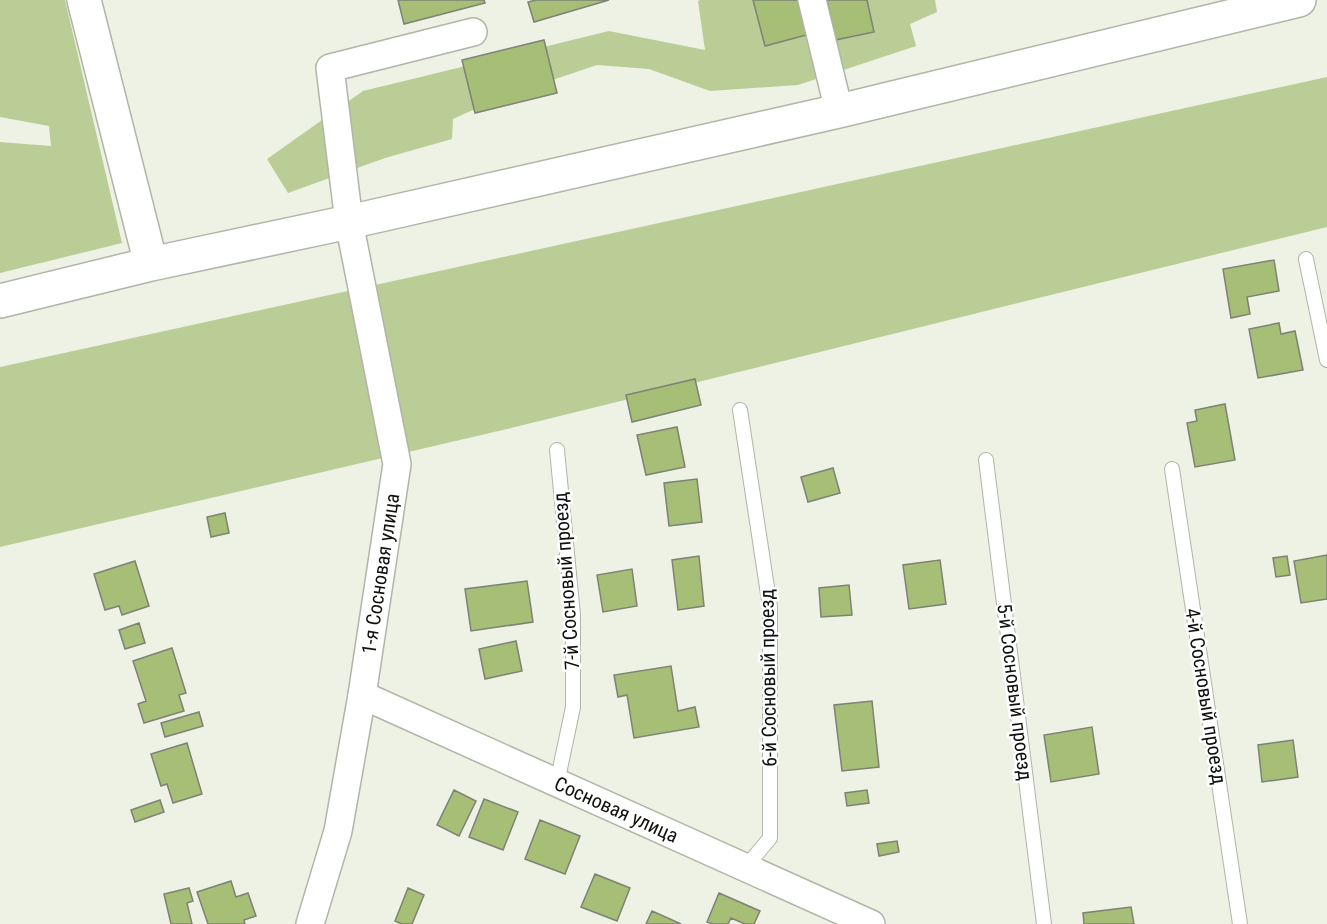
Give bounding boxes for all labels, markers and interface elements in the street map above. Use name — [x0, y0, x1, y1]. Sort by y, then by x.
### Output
street label: 7-й Сосновый проезд — [548, 491, 584, 671]
street label: 1-я Сосновая улица — [356, 492, 404, 656]
street label: 6-й Сосновый проезд — [754, 589, 782, 767]
street label: 5-й Сосновый проезд — [992, 602, 1038, 782]
street label: 4-й Сосновый проезд — [1180, 606, 1232, 786]
street label: Сосновая улица — [551, 771, 682, 848]

